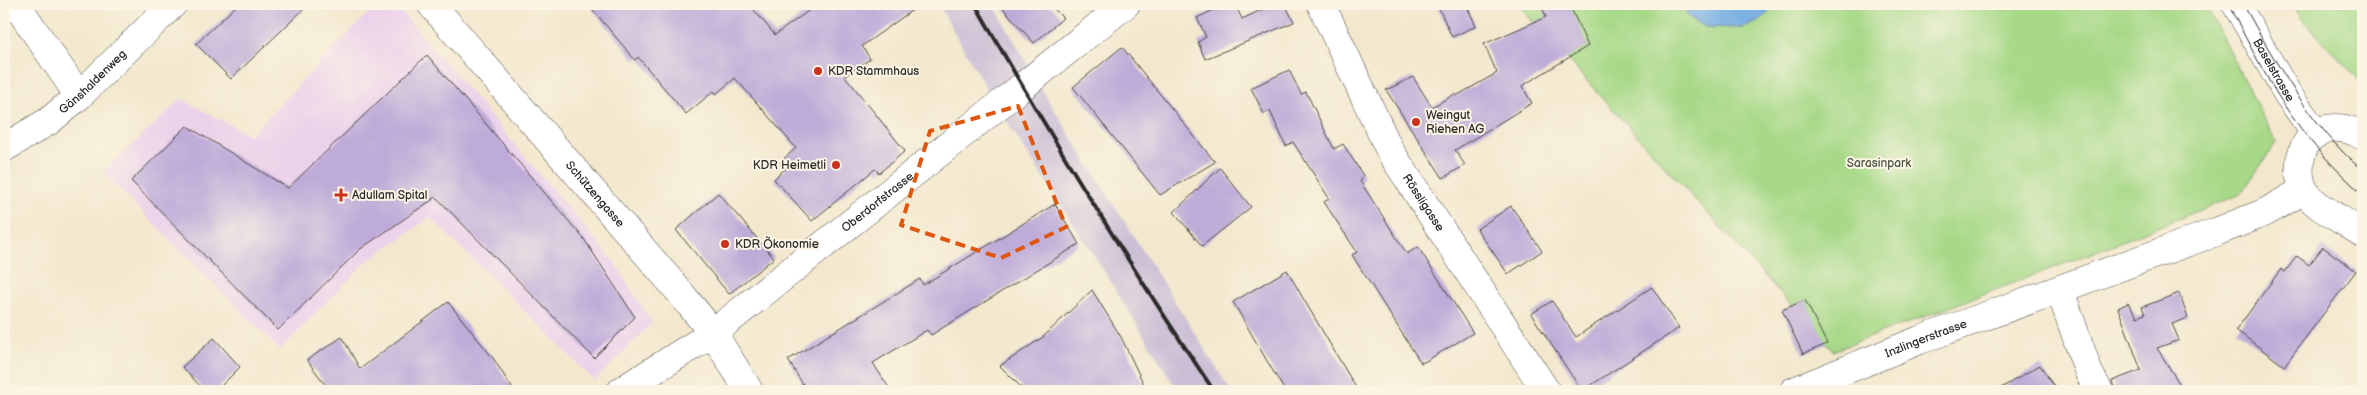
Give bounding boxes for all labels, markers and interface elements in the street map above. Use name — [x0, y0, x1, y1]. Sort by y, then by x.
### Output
street label: Baselstrasse — [2249, 36, 2297, 105]
street label: Gänshaldenweg — [56, 47, 130, 118]
place label: KDR Stammhaus — [828, 64, 919, 79]
marker: KDR Stammhaus — [812, 65, 824, 77]
place label: Weingut Riehen AG — [1426, 108, 1484, 137]
marker: Weingut Riehen AG — [1410, 116, 1422, 128]
park label: Sarasinpark — [1847, 156, 1911, 171]
street label: Schützengasse — [562, 158, 627, 231]
place label: KDR Heimetli — [753, 158, 826, 173]
marker: KDR Heimetli — [830, 159, 842, 171]
street label: Oberdorfstrasse — [839, 169, 917, 236]
street label: Rössligasse — [1399, 171, 1447, 234]
marker: Adullam Spital — [334, 188, 348, 202]
place label: Adullam Spital — [352, 188, 427, 203]
place label: KDR Ökonomie — [735, 236, 819, 252]
marker: KDR Ökonomie — [719, 238, 731, 250]
street label: Inzlingerstrasse — [1883, 317, 1969, 361]

